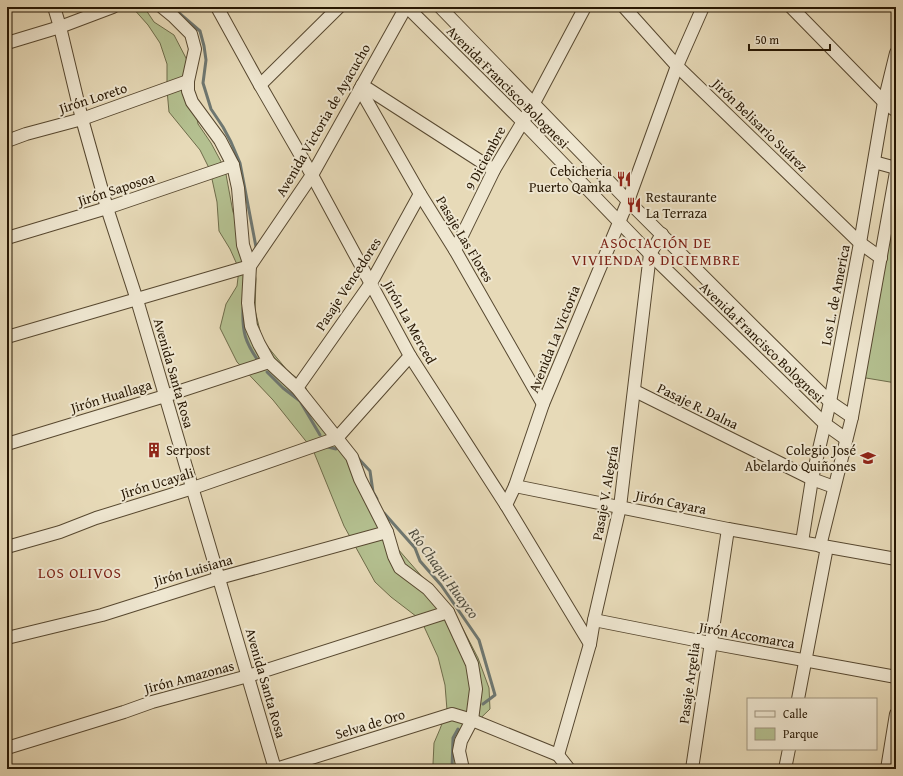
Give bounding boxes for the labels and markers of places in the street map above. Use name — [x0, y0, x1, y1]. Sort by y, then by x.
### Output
place label: Cebicheria Puerto Qamka — [529, 161, 612, 197]
restaurant icon: Cebicheria Puerto Qamka — [615, 170, 633, 188]
place label: Restaurante La Terraza — [646, 187, 717, 223]
restaurant icon: Restaurante La Terraza — [625, 196, 643, 214]
place label: Serpost — [166, 440, 210, 460]
place label: Colegio José Abelardo Quiñones — [745, 440, 856, 476]
building icon: Serpost — [145, 441, 163, 459]
school or university icon: Colegio José Abelardo Quiñones — [859, 449, 877, 467]

